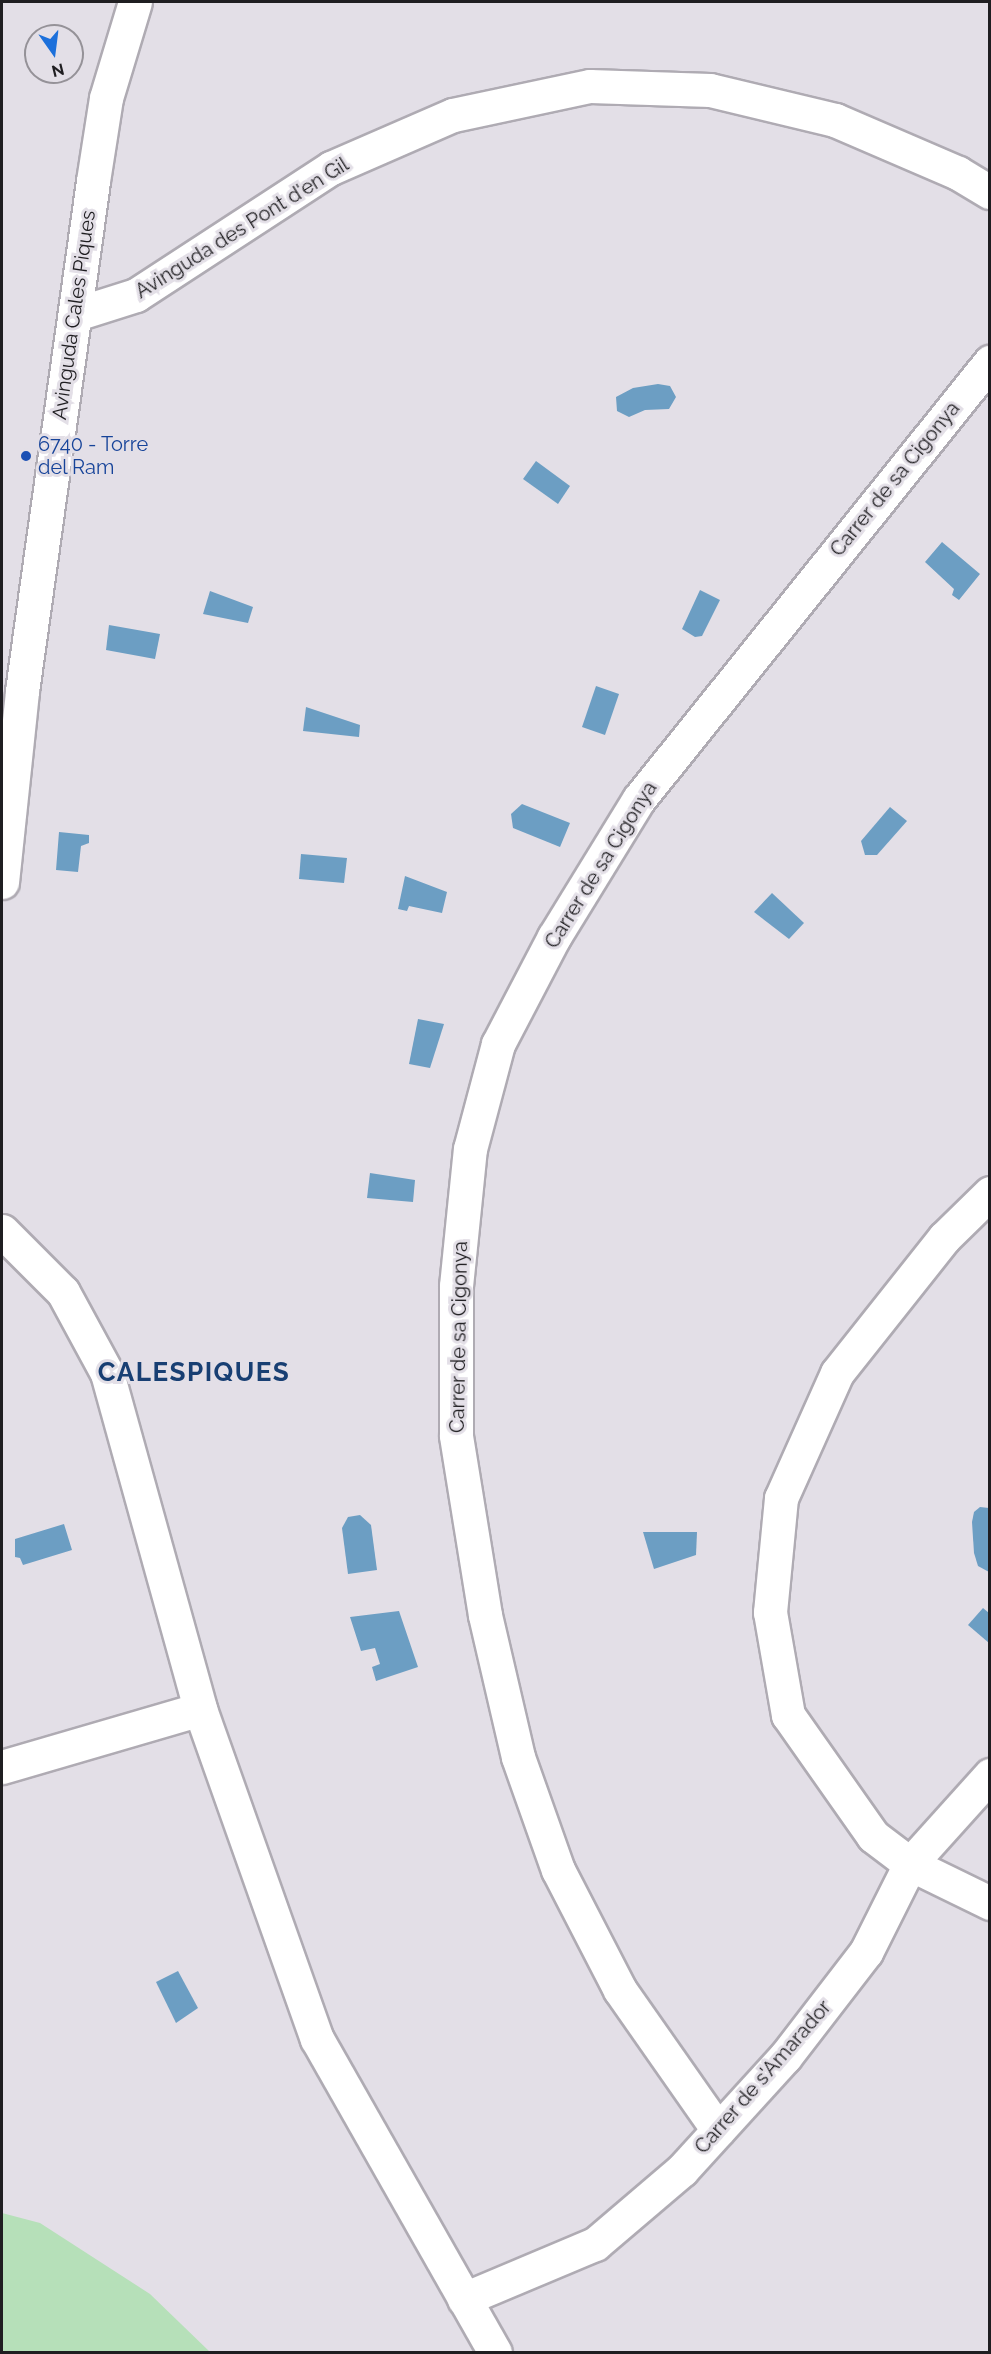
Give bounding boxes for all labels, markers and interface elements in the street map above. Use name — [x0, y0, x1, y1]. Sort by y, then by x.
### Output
north arrow — [24, 24, 84, 84]
text: N — [50, 59, 66, 81]
street label: Avinguda des Pont d'en Gil — [131, 152, 353, 304]
street label: Avinguda Cales Piques — [47, 209, 101, 421]
street label: Carrer de sa Cigonya — [825, 397, 965, 561]
place label: 6740 - Torre del Ram — [38, 432, 149, 479]
marker: 6740 - Torre del Ram — [19, 449, 33, 463]
street label: Carrer de sa Cigonya — [540, 777, 662, 953]
street label: Carrer de sa Cigonya — [445, 1241, 473, 1433]
district label: CALESPIQUES — [98, 1357, 290, 1389]
street label: Carrer de s'Amarador — [690, 1995, 836, 2159]

